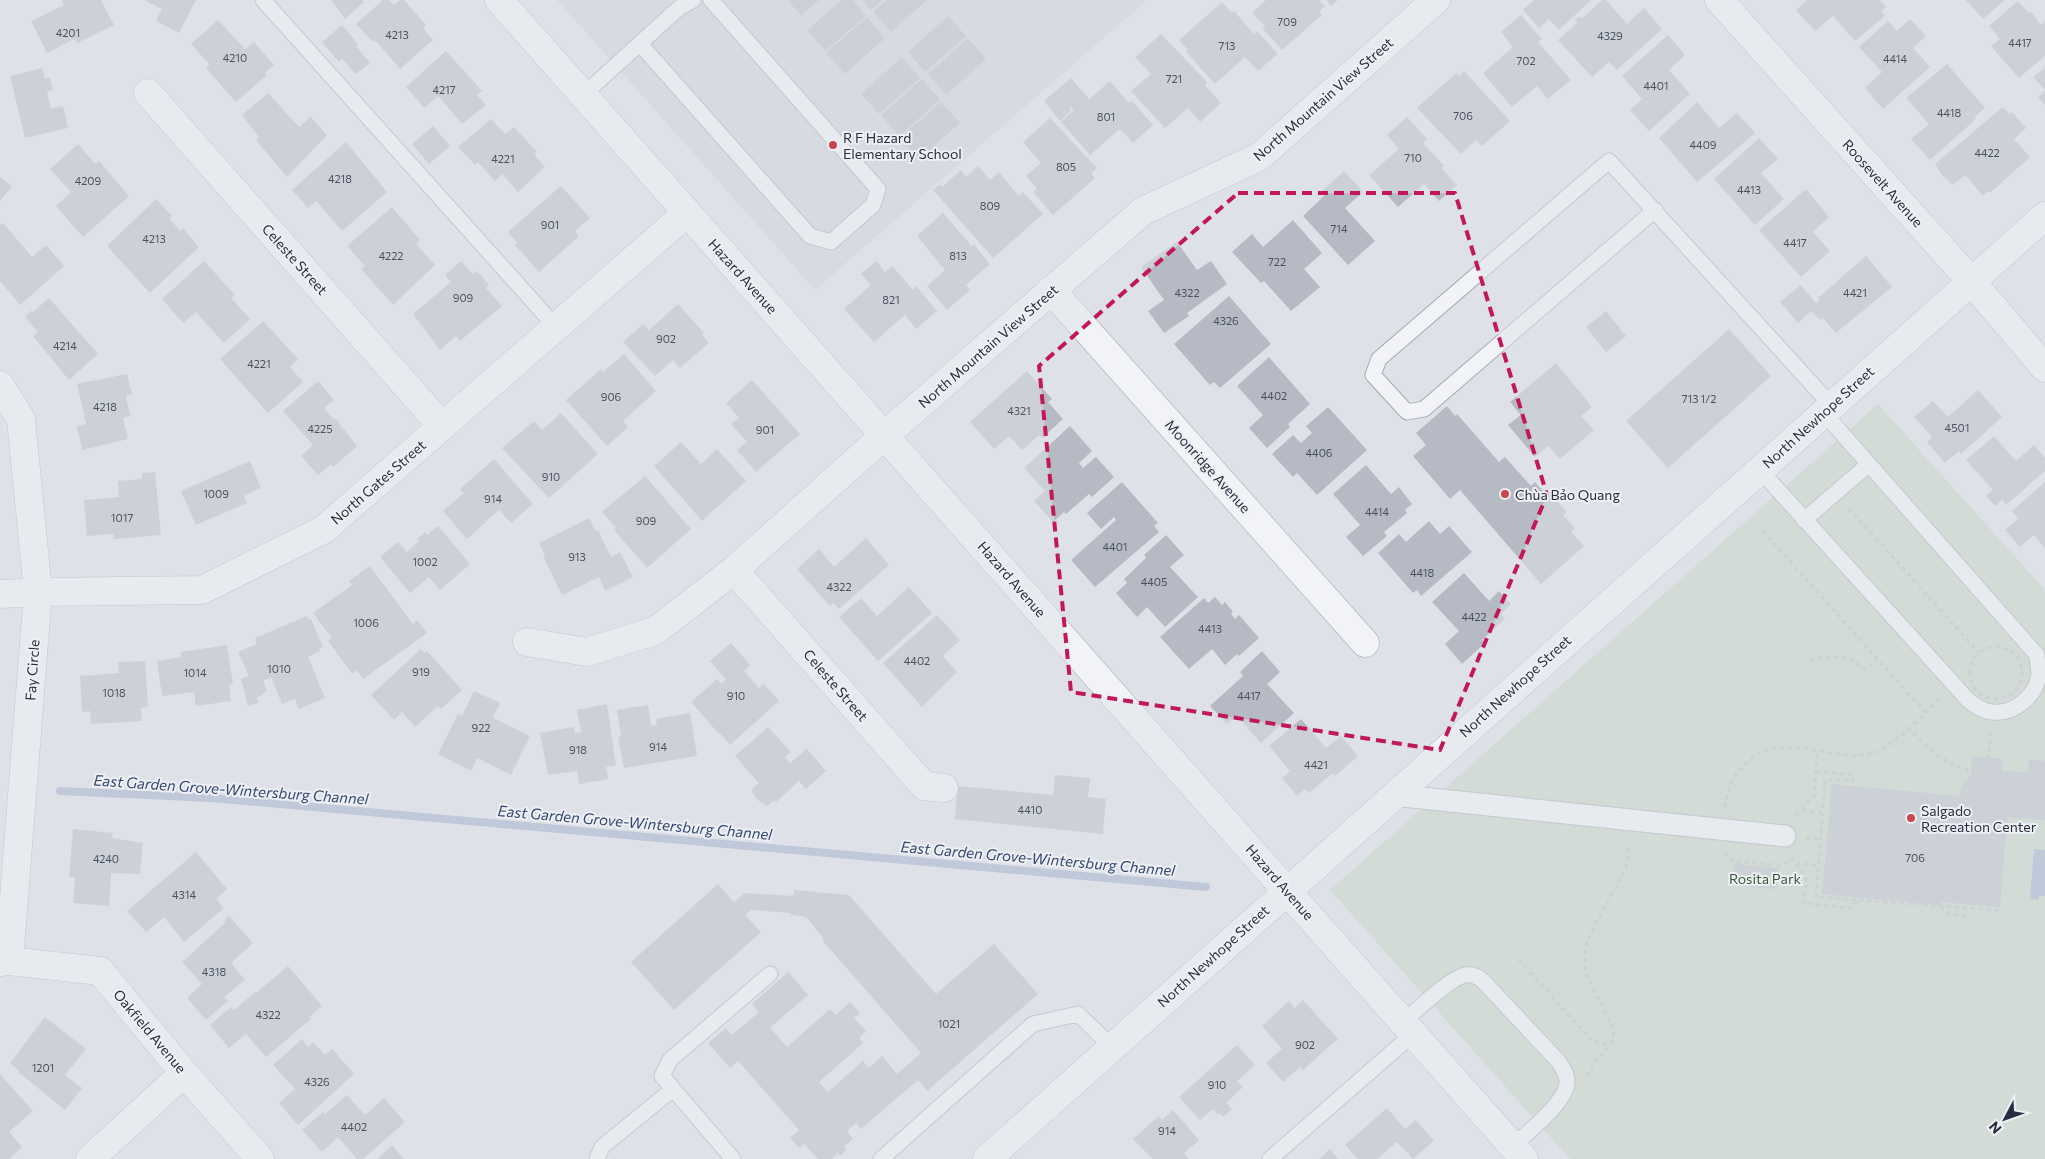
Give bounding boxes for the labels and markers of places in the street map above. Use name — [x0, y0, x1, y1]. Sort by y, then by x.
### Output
place label: R F Hazard Elementary School — [843, 129, 962, 162]
marker: R F Hazard Elementary School — [827, 139, 839, 151]
place label: Chùa Bảo Quang — [1515, 486, 1620, 503]
marker: Chùa Bảo Quang — [1499, 488, 1511, 500]
place label: Salgado Recreation Center — [1921, 802, 2037, 835]
marker: Salgado Recreation Center — [1905, 812, 1917, 824]

